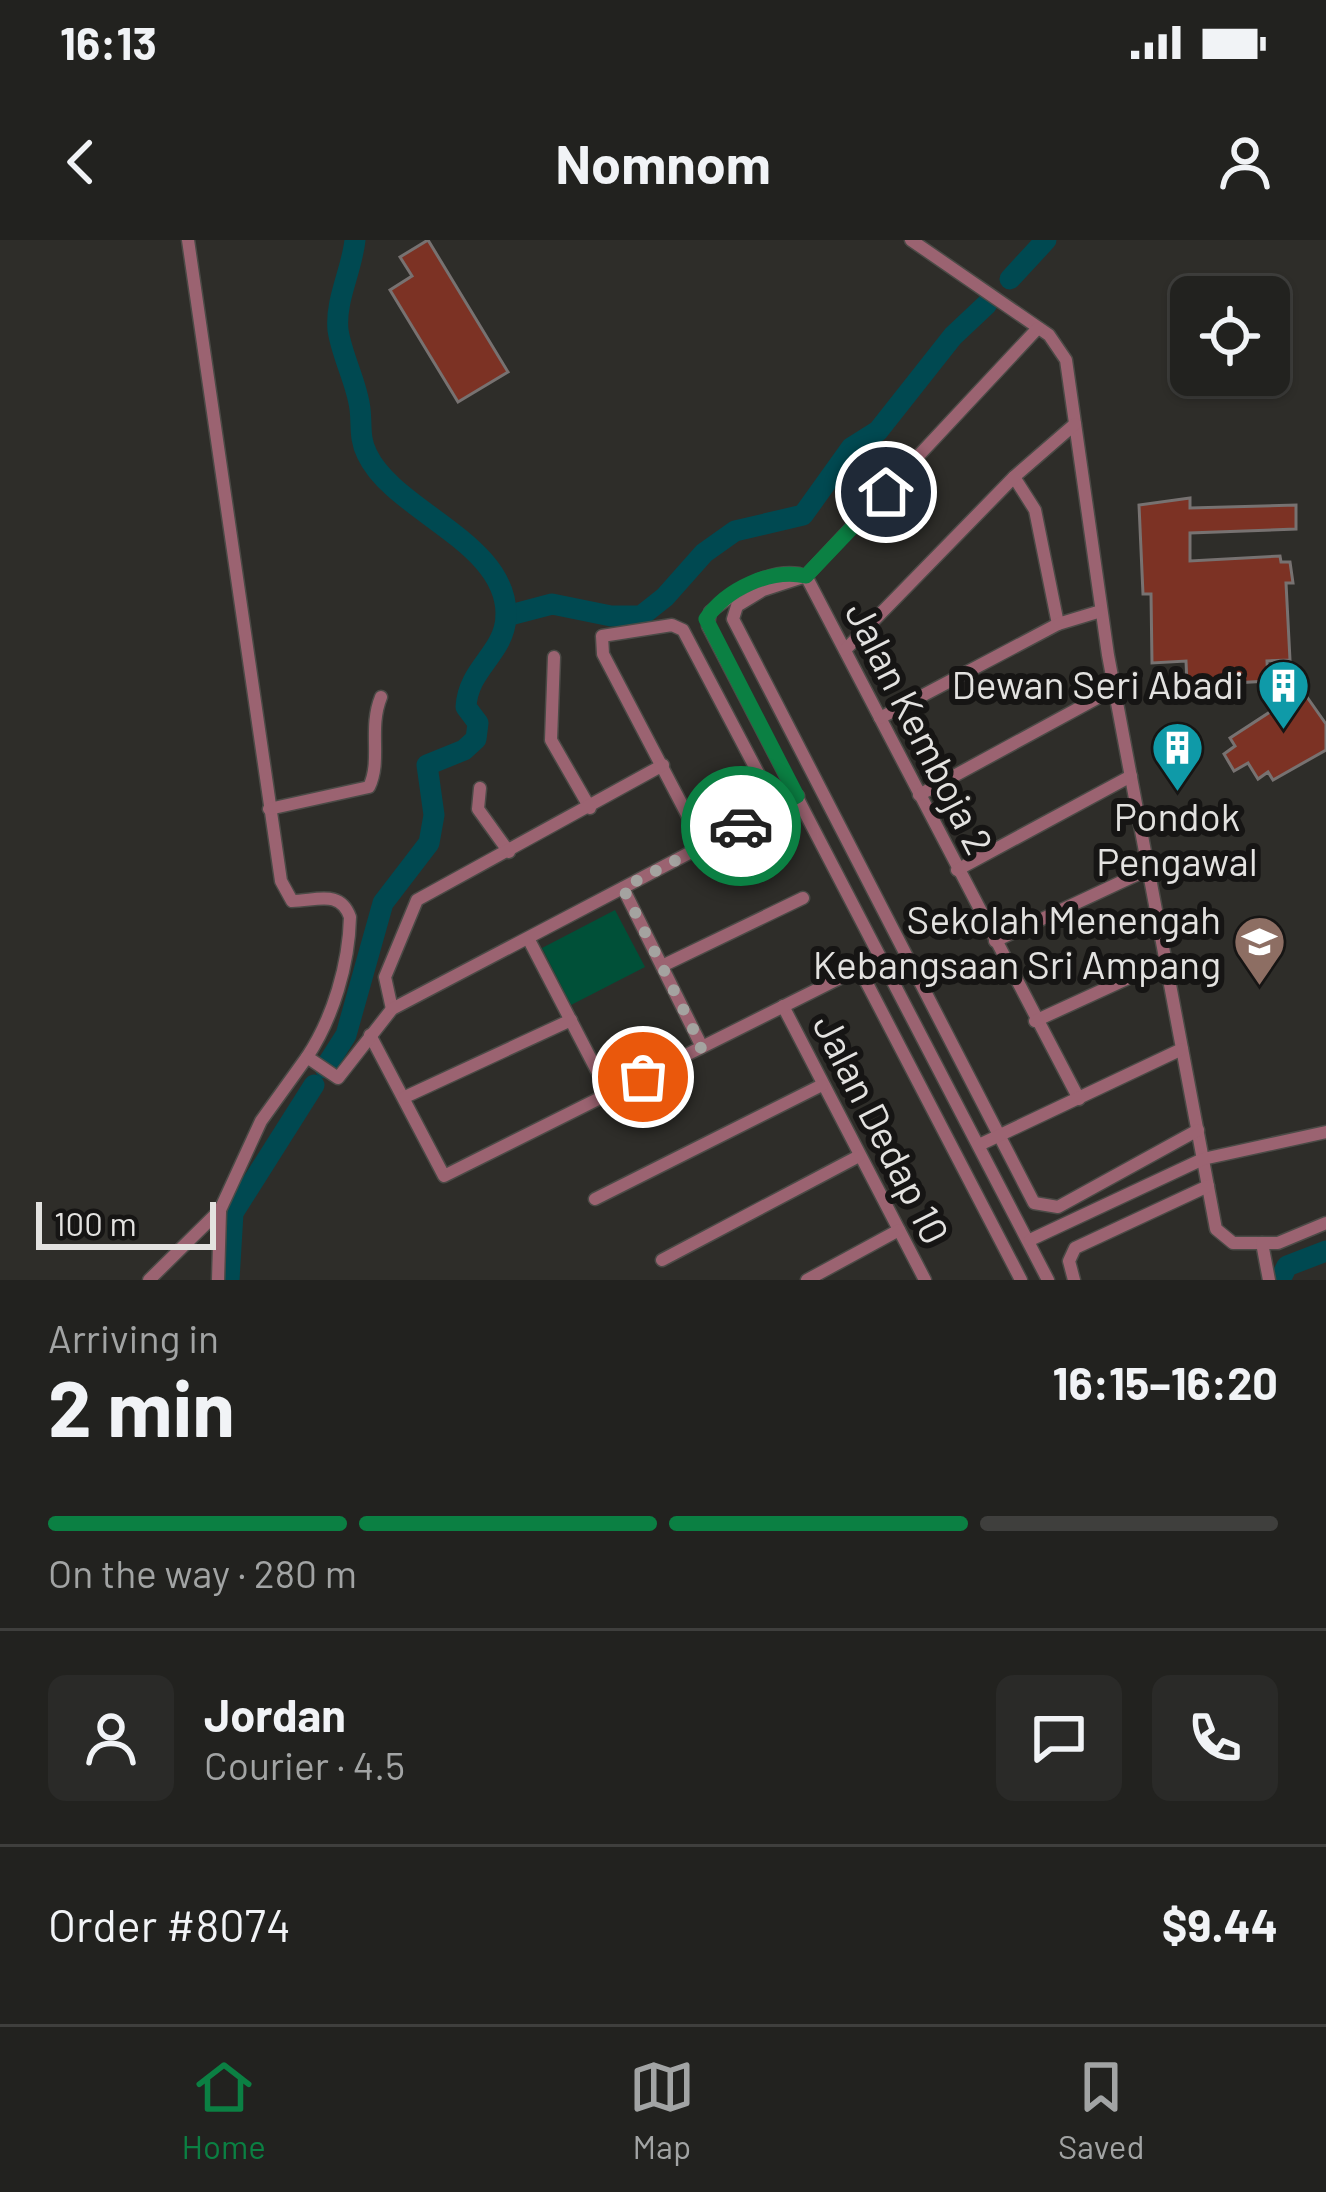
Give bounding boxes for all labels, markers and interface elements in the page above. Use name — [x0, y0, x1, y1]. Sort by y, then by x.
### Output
text: 16:13 — [60, 15, 157, 69]
icon: back — [48, 129, 114, 195]
icon: person — [1212, 129, 1278, 195]
text: Nomnom — [555, 130, 771, 195]
map controls — [1170, 276, 1290, 396]
button: locate — [1170, 276, 1290, 396]
pin — [835, 441, 937, 543]
icon: home — [853, 459, 919, 525]
street label: Jalan Kemboja 2 — [837, 593, 1004, 861]
building icon: Dewan Seri Abadi — [1255, 657, 1311, 731]
place label: Dewan Seri Abadi — [952, 660, 1244, 707]
building icon: Pondok Pengawal — [1149, 719, 1205, 793]
courier — [681, 766, 801, 886]
place label: Pondok Pengawal — [1096, 792, 1258, 884]
icon: car — [708, 793, 774, 859]
place label: Sekolah Menengah Kebangsaan Sri Ampang — [813, 895, 1221, 987]
school or university icon: Sekolah Menengah Kebangsaan Sri Ampang — [1232, 914, 1288, 988]
street label: Jalan Dedap 10 — [804, 1006, 960, 1251]
pin — [592, 1026, 694, 1128]
icon: bag — [610, 1044, 676, 1110]
scale bar — [36, 1196, 216, 1249]
text: 100 m — [54, 1203, 137, 1243]
text: Arriving in — [48, 1314, 219, 1361]
text: 16:15–16:20 — [1053, 1355, 1278, 1409]
text: 2 min — [48, 1359, 235, 1453]
text: On the way · 280 m — [48, 1549, 357, 1596]
button: person — [48, 1675, 174, 1801]
button: chat — [996, 1675, 1122, 1801]
button: phone — [1152, 1675, 1278, 1801]
text: Jordan — [204, 1687, 346, 1741]
text: Courier · 4.5 — [204, 1741, 405, 1788]
text: Order #8074 — [48, 1897, 291, 1951]
text: $9.44 — [1162, 1897, 1278, 1951]
tab: Home — [182, 2054, 266, 2166]
tab: Map — [629, 2054, 695, 2166]
tab: Saved — [1058, 2054, 1144, 2166]

